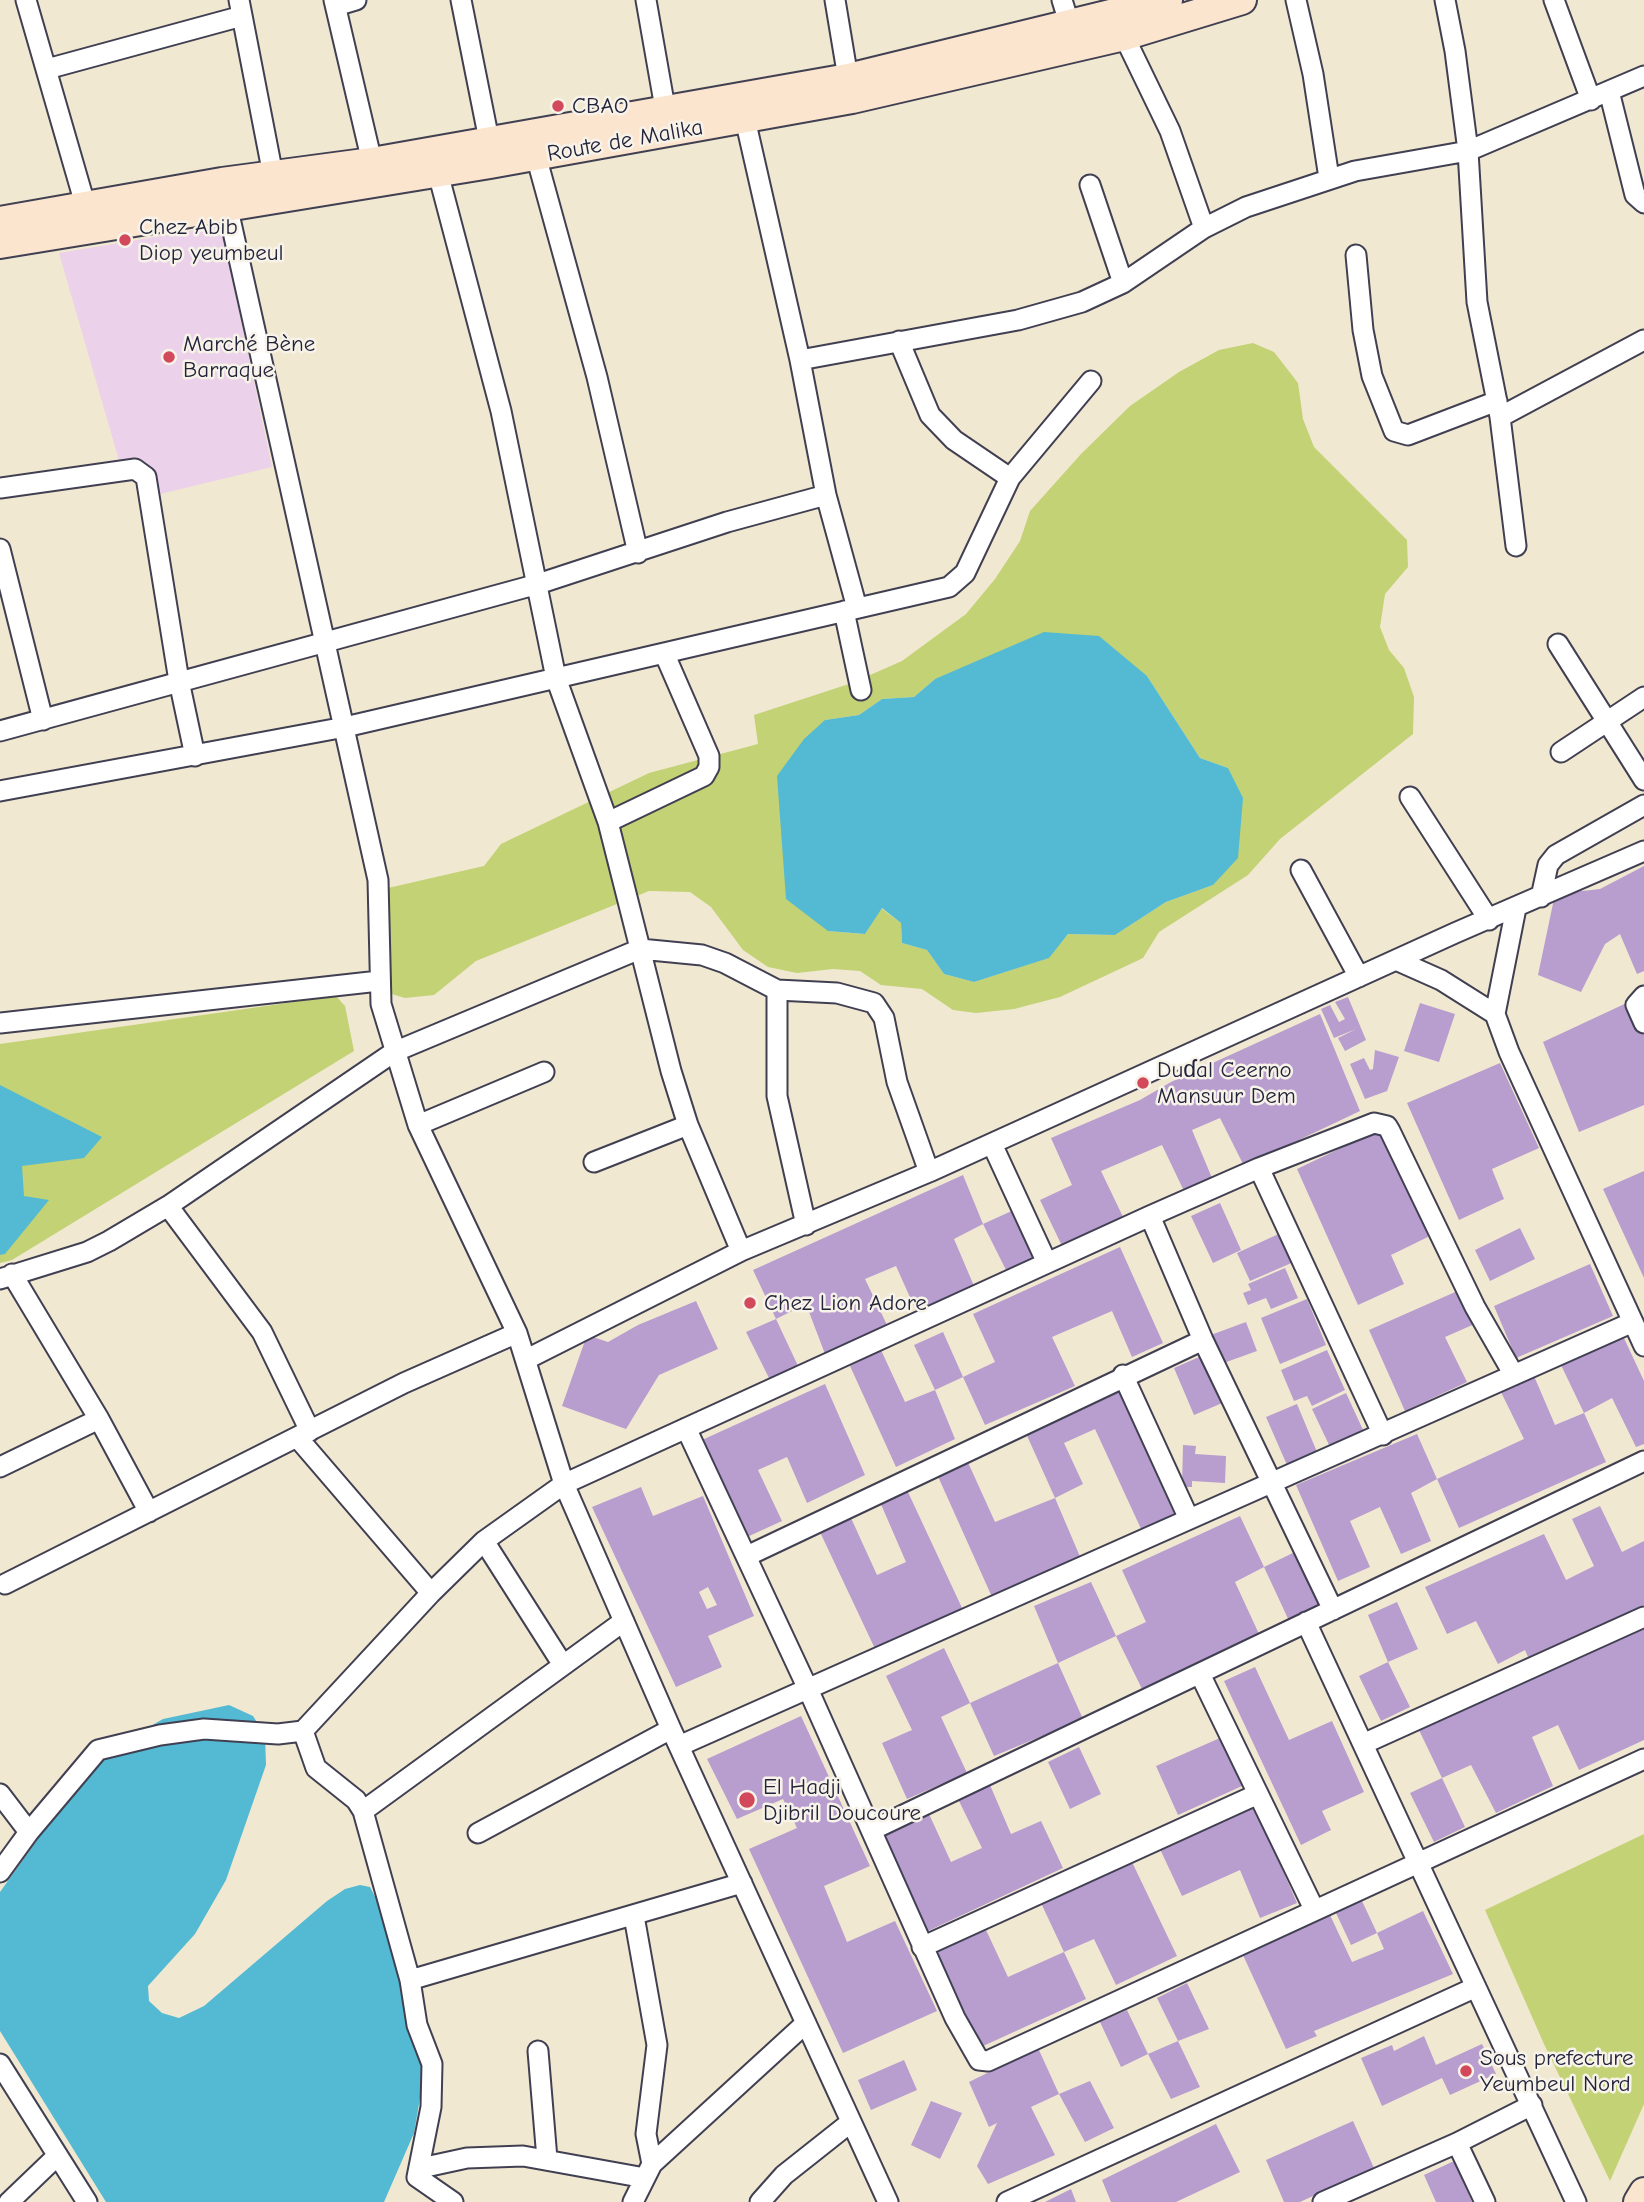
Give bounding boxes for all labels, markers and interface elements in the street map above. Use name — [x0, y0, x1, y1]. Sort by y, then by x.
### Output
place label: CBAO — [572, 92, 628, 120]
marker: CBAO — [550, 98, 566, 114]
street label: Route de Malika — [545, 114, 705, 168]
place label: Chez Abib Diop yeumbeul — [139, 213, 284, 267]
marker: Chez Abib Diop yeumbeul — [117, 232, 133, 248]
place label: Marché Bène Barraque — [183, 330, 315, 384]
marker: Marché Bène Barraque — [161, 349, 177, 365]
place label: Duɗal Ceerno Mansuur Dem — [1157, 1056, 1296, 1110]
marker: Duɗal Ceerno Mansuur Dem — [1135, 1075, 1151, 1091]
place label: Chez Lion Adore — [764, 1289, 927, 1317]
marker: Chez Lion Adore — [742, 1295, 758, 1311]
place label: El Hadji Djibril Doucoure — [763, 1773, 921, 1827]
marker: El Hadji Djibril Doucoure — [737, 1790, 757, 1810]
place label: Sous prefecture Yeumbeul Nord — [1480, 2044, 1633, 2098]
marker: Sous prefecture Yeumbeul Nord — [1458, 2063, 1474, 2079]

